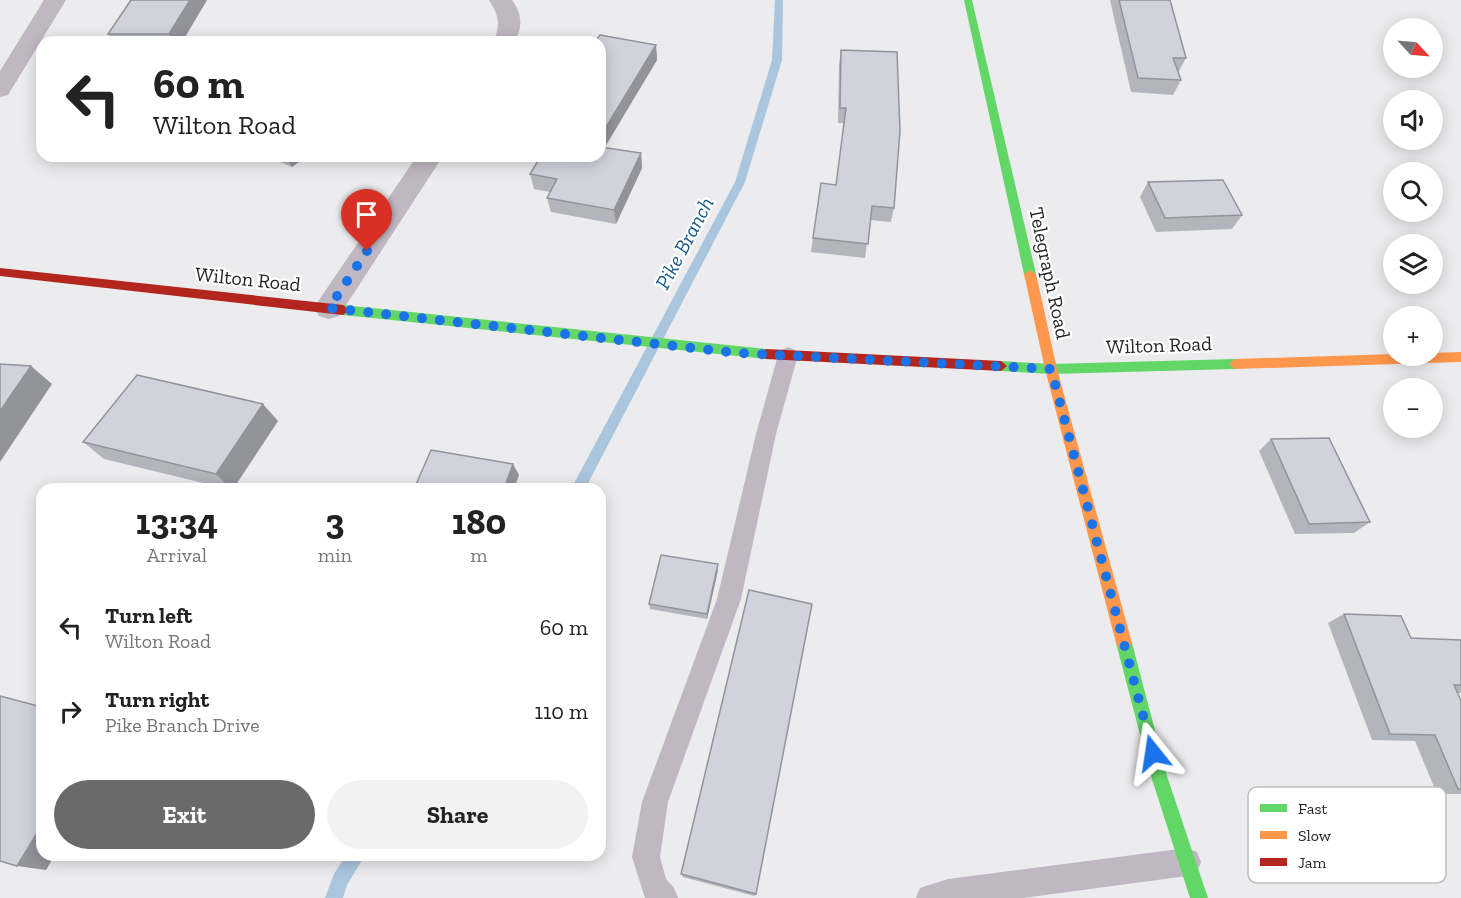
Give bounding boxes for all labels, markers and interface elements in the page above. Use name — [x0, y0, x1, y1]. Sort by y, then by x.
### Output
north arrow — [1383, 18, 1443, 78]
map controls — [1383, 18, 1443, 438]
text: 60 m — [153, 58, 244, 109]
icon: left — [54, 60, 132, 138]
button: sound — [1383, 90, 1443, 150]
text: Wilton Road — [153, 109, 296, 141]
button: search — [1383, 162, 1443, 222]
pin — [341, 189, 392, 251]
water label: Pike Branch — [649, 193, 719, 293]
icon: arrive — [350, 198, 383, 231]
street label: Telegraph Road — [1024, 205, 1076, 341]
button: layers — [1383, 234, 1443, 294]
street label: Wilton Road — [194, 262, 302, 296]
button: + — [1383, 306, 1443, 366]
street label: Wilton Road — [1106, 331, 1212, 359]
button: − — [1383, 378, 1443, 438]
text: 13:34 — [136, 500, 218, 543]
text: 3 — [325, 500, 344, 543]
text: 180 — [452, 500, 506, 543]
text: Arrival — [147, 543, 207, 567]
text: min — [318, 543, 352, 567]
text: m — [470, 543, 488, 567]
text: Turn left — [105, 602, 192, 629]
icon: left — [54, 611, 87, 644]
text: 60 m — [540, 614, 588, 641]
text: Wilton Road — [105, 629, 211, 653]
text: Turn right — [105, 686, 209, 713]
icon: right — [54, 695, 87, 728]
text: 110 m — [534, 698, 588, 725]
text: Pike Branch Drive — [105, 713, 260, 737]
position arrow — [1121, 721, 1185, 785]
button: Exit — [54, 780, 315, 849]
button: Share — [327, 780, 588, 849]
legend — [1248, 787, 1446, 883]
text: Fast — [1298, 799, 1327, 818]
text: Slow — [1298, 826, 1332, 845]
text: Jam — [1298, 853, 1327, 872]

